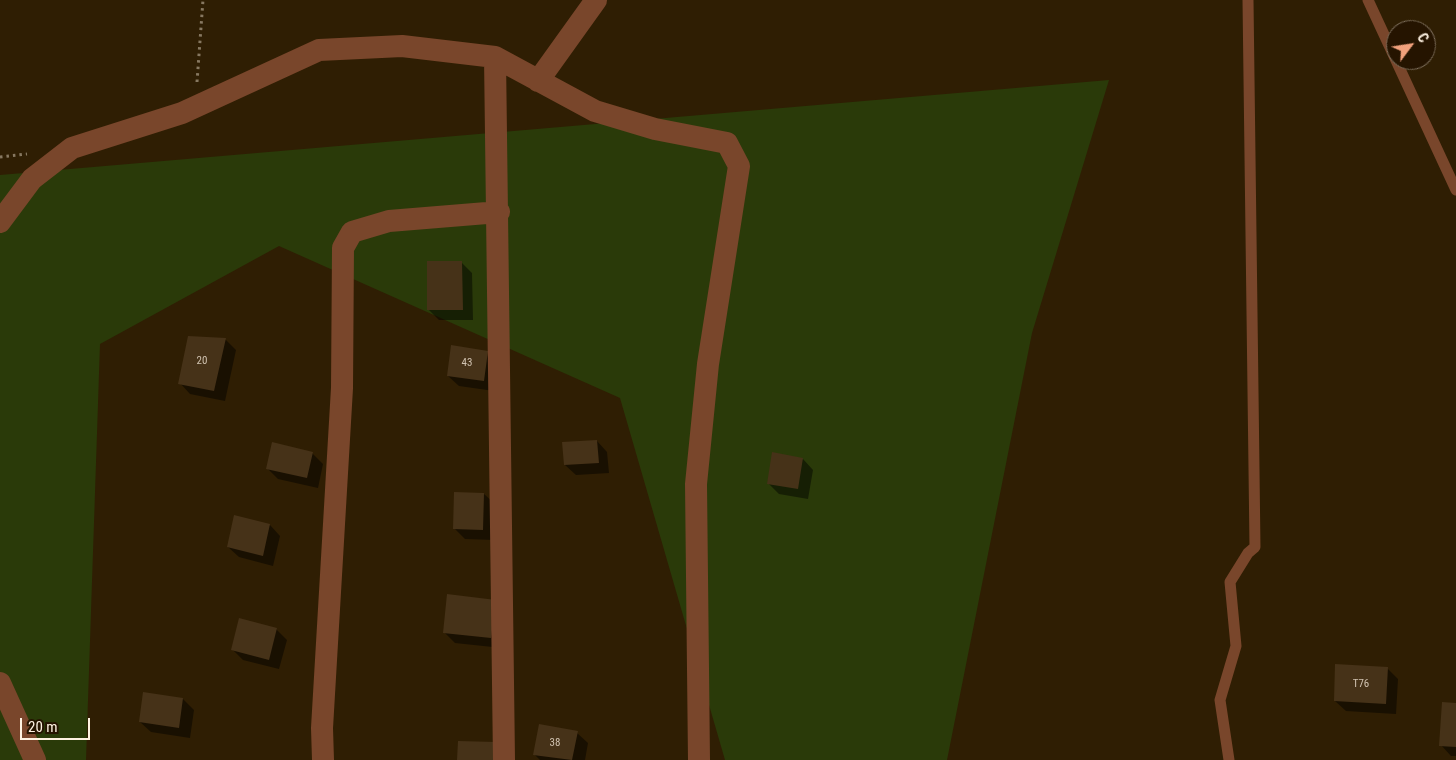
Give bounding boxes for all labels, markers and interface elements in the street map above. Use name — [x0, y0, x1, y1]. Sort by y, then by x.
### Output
north arrow — [1386, 20, 1436, 70]
text: С — [1414, 30, 1432, 45]
house number: 20 — [197, 354, 207, 368]
house number: 43 — [462, 356, 472, 370]
house number: Т76 — [1353, 677, 1369, 691]
scale bar — [22, 708, 92, 740]
text: 20 m — [28, 718, 58, 736]
house number: 38 — [550, 736, 560, 750]

